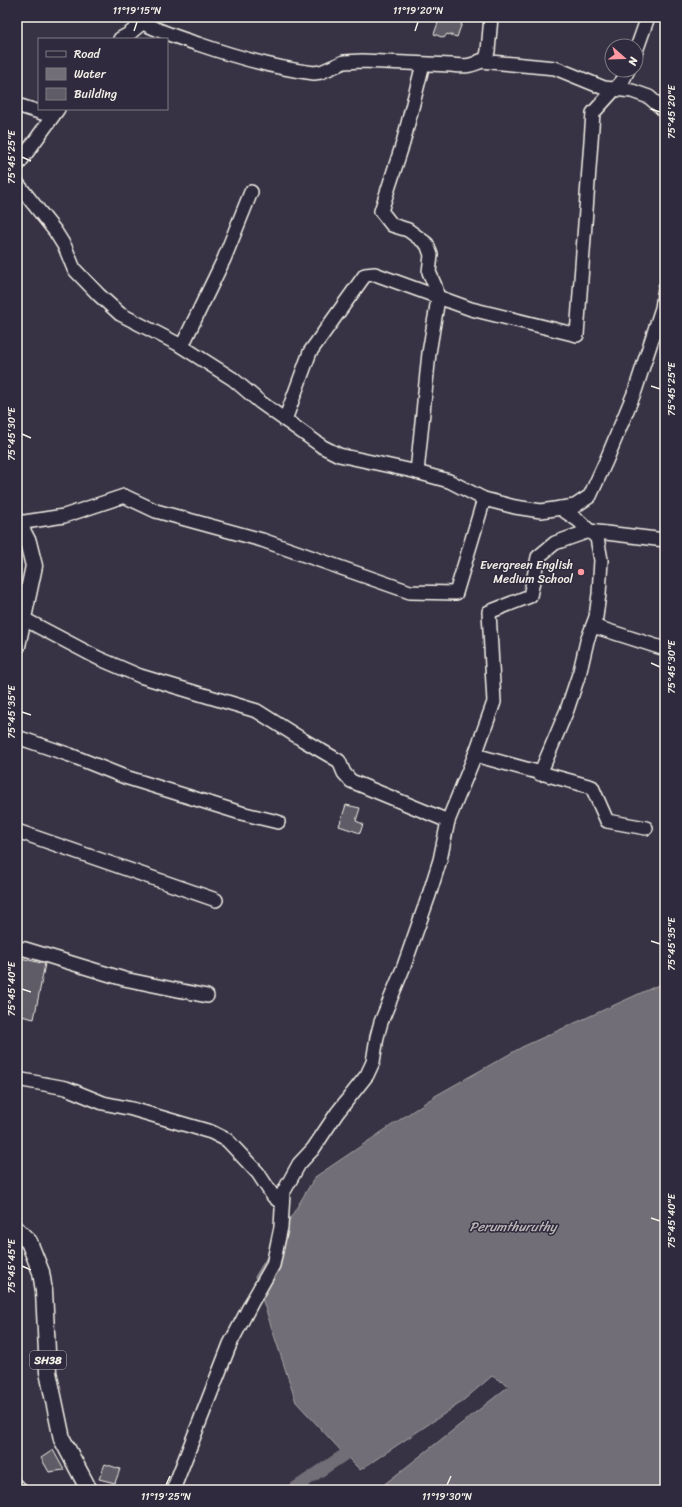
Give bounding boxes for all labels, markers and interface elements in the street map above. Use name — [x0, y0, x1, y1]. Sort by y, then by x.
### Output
text: 11°19'15"N — [113, 2, 161, 20]
text: 11°19'20"N — [393, 2, 443, 20]
legend — [38, 38, 168, 110]
north arrow — [604, 38, 644, 78]
text: Road — [74, 43, 101, 65]
text: N — [623, 53, 644, 68]
text: Water — [74, 63, 107, 85]
text: Building — [74, 83, 117, 105]
text: 75°45'20"E — [663, 84, 681, 139]
text: 75°45'25"E — [3, 129, 21, 184]
text: 75°45'25"E — [663, 361, 681, 416]
text: 75°45'30"E — [3, 406, 21, 461]
place label: Evergreen English Medium School — [480, 554, 574, 590]
marker: Evergreen English Medium School — [576, 567, 586, 577]
text: 75°45'30"E — [663, 639, 681, 694]
text: 75°45'35"E — [3, 684, 21, 739]
text: 75°45'35"E — [663, 916, 681, 971]
text: 75°45'40"E — [3, 960, 21, 1016]
text: 75°45'40"E — [663, 1192, 681, 1248]
water label: Perumthuruthy — [470, 1215, 559, 1238]
text: 75°45'45"E — [3, 1237, 21, 1293]
road number: SH38 — [30, 1351, 66, 1369]
text: 11°19'25"N — [141, 1488, 191, 1506]
text: 11°19'30"N — [422, 1488, 472, 1506]

